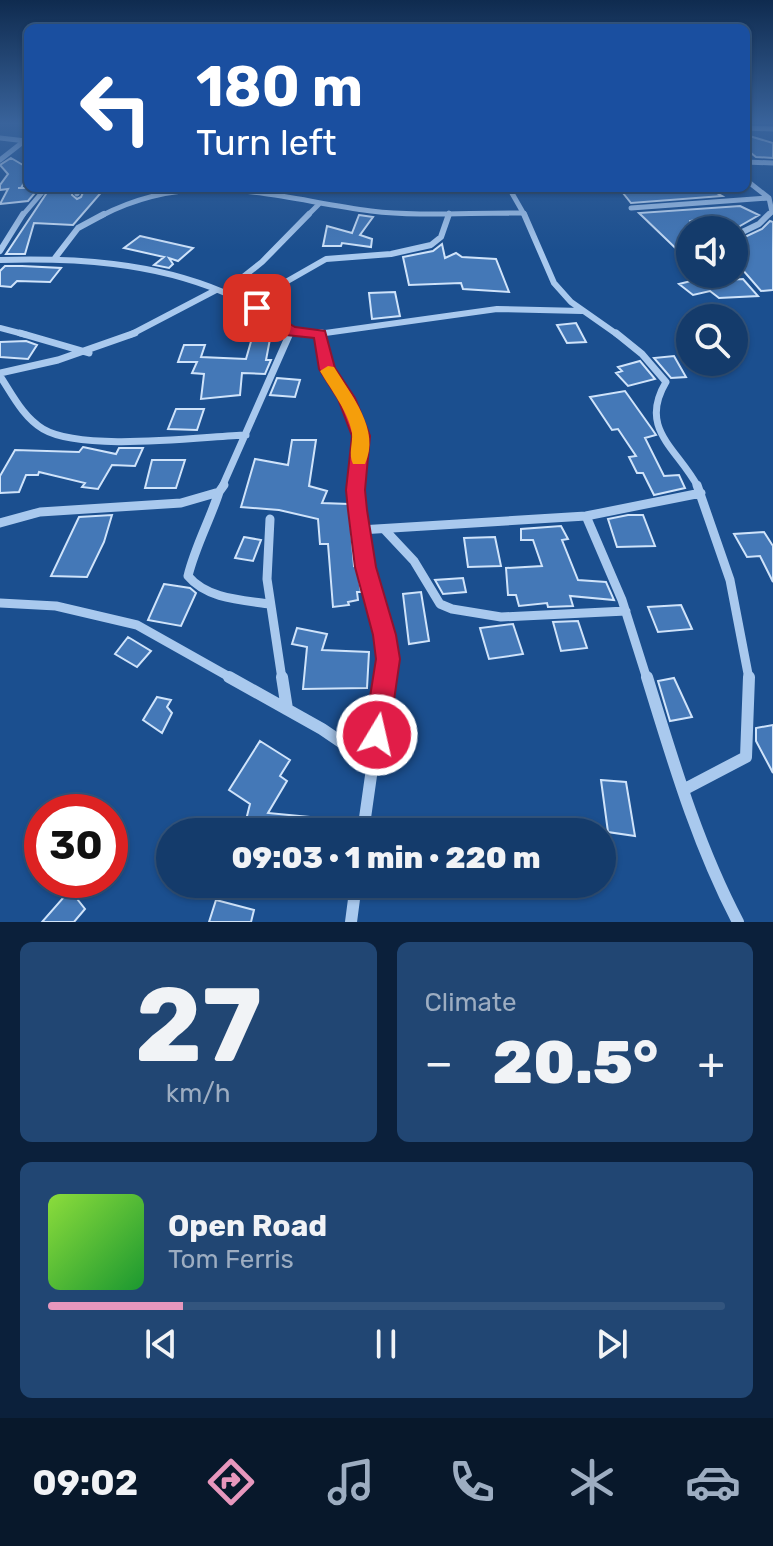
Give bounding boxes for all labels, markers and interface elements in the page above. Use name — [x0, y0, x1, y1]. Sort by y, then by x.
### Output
text: 180 m — [196, 54, 363, 120]
icon: left — [64, 56, 168, 160]
text: Turn left — [196, 121, 337, 164]
map controls — [676, 216, 748, 376]
button: sound — [676, 216, 748, 288]
pin — [223, 274, 291, 342]
icon: arrive — [235, 286, 279, 330]
button: search — [676, 304, 748, 376]
position arrow — [335, 693, 419, 777]
speed limit sign: 30 — [24, 794, 128, 898]
text: 09:03 · 1 min · 220 m — [231, 840, 541, 876]
text: 27 — [135, 964, 262, 1087]
text: Climate — [425, 987, 517, 1018]
text: 20.5° — [493, 1027, 658, 1098]
text: − — [425, 1037, 453, 1089]
text: + — [698, 1037, 725, 1089]
text: km/h — [166, 1078, 231, 1109]
text: Open Road — [168, 1208, 327, 1244]
text: Tom Ferris — [168, 1244, 294, 1275]
icon: previous — [139, 1322, 183, 1366]
icon: pause — [364, 1322, 408, 1366]
icon: next — [590, 1322, 634, 1366]
icon: directions — [203, 1454, 259, 1510]
icon: music — [323, 1454, 379, 1510]
icon: phone — [444, 1454, 500, 1510]
icon: climate — [564, 1454, 620, 1510]
icon: car — [685, 1454, 741, 1510]
text: 09:02 — [32, 1461, 138, 1504]

